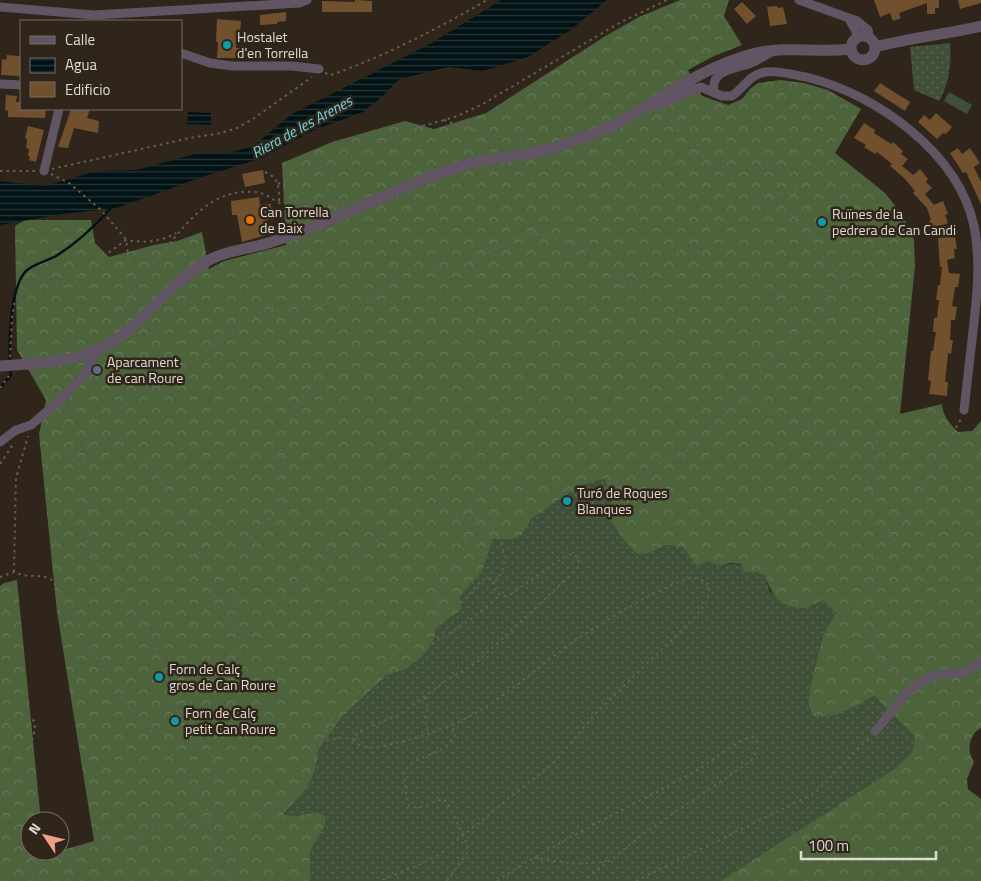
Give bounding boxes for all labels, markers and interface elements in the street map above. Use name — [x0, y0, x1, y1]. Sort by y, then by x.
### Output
legend — [20, 20, 182, 110]
place label: Hostalet d'en Torrella — [237, 26, 308, 63]
text: Calle — [65, 28, 95, 51]
marker: Hostalet d'en Torrella — [221, 39, 233, 51]
text: Agua — [65, 53, 97, 76]
text: Edificio — [65, 78, 110, 101]
water label: Riera de les Arenes — [247, 89, 358, 164]
place label: Can Torrella de Baix — [260, 201, 329, 238]
place label: Ruïnes de la pedrera de Can Candi — [832, 203, 956, 240]
marker: Can Torrella de Baix — [244, 214, 256, 226]
marker: Ruïnes de la pedrera de Can Candi — [816, 216, 828, 228]
place label: Aparcament de can Roure — [107, 351, 183, 388]
marker: Aparcament de can Roure — [91, 364, 103, 376]
place label: Turó de Roques Blanques — [577, 482, 668, 519]
marker: Turó de Roques Blanques — [561, 495, 573, 507]
place label: Forn de Calç gros de Can Roure — [169, 658, 276, 695]
marker: Forn de Calç gros de Can Roure — [153, 671, 165, 683]
place label: Forn de Calç petit Can Roure — [185, 702, 276, 739]
marker: Forn de Calç petit Can Roure — [169, 715, 181, 727]
north arrow — [20, 811, 70, 861]
text: N — [23, 818, 45, 838]
scale bar — [801, 828, 936, 860]
text: 100 m — [808, 834, 849, 857]

